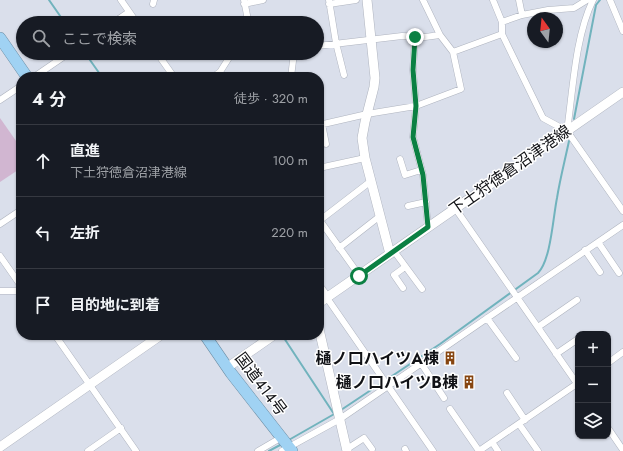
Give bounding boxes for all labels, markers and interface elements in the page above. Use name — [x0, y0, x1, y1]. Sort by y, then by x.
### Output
north arrow — [527, 12, 563, 48]
search box — [16, 16, 324, 60]
icon: search — [30, 27, 52, 49]
text: ここで検索 — [62, 28, 137, 50]
route end — [406, 28, 424, 46]
text: 4 分 — [32, 87, 66, 111]
text: 徒歩 · 320 m — [234, 89, 308, 108]
street label: 下土狩徳倉沼津港線 — [444, 119, 576, 221]
text: 直進 — [70, 140, 100, 162]
icon: ahead — [32, 150, 54, 172]
text: 100 m — [273, 151, 308, 170]
text: 下土狩徳倉沼津港線 — [70, 163, 187, 182]
icon: left — [32, 222, 54, 244]
text: 左折 — [70, 222, 100, 244]
text: 220 m — [271, 223, 308, 242]
route start — [350, 267, 368, 285]
icon: arrive — [32, 294, 54, 316]
text: 目的地に到着 — [70, 294, 160, 316]
map controls — [575, 331, 611, 439]
button: + — [575, 331, 611, 367]
place label: 樋ノ口ハイツA棟 — [316, 347, 439, 370]
street label: 国道414号 — [230, 348, 292, 420]
building icon: 樋ノ口ハイツA棟 — [442, 350, 458, 366]
button: − — [575, 367, 611, 403]
place label: 樋ノ口ハイツB棟 — [336, 371, 458, 394]
building icon: 樋ノ口ハイツB棟 — [461, 374, 477, 390]
button: layers — [575, 403, 611, 439]

